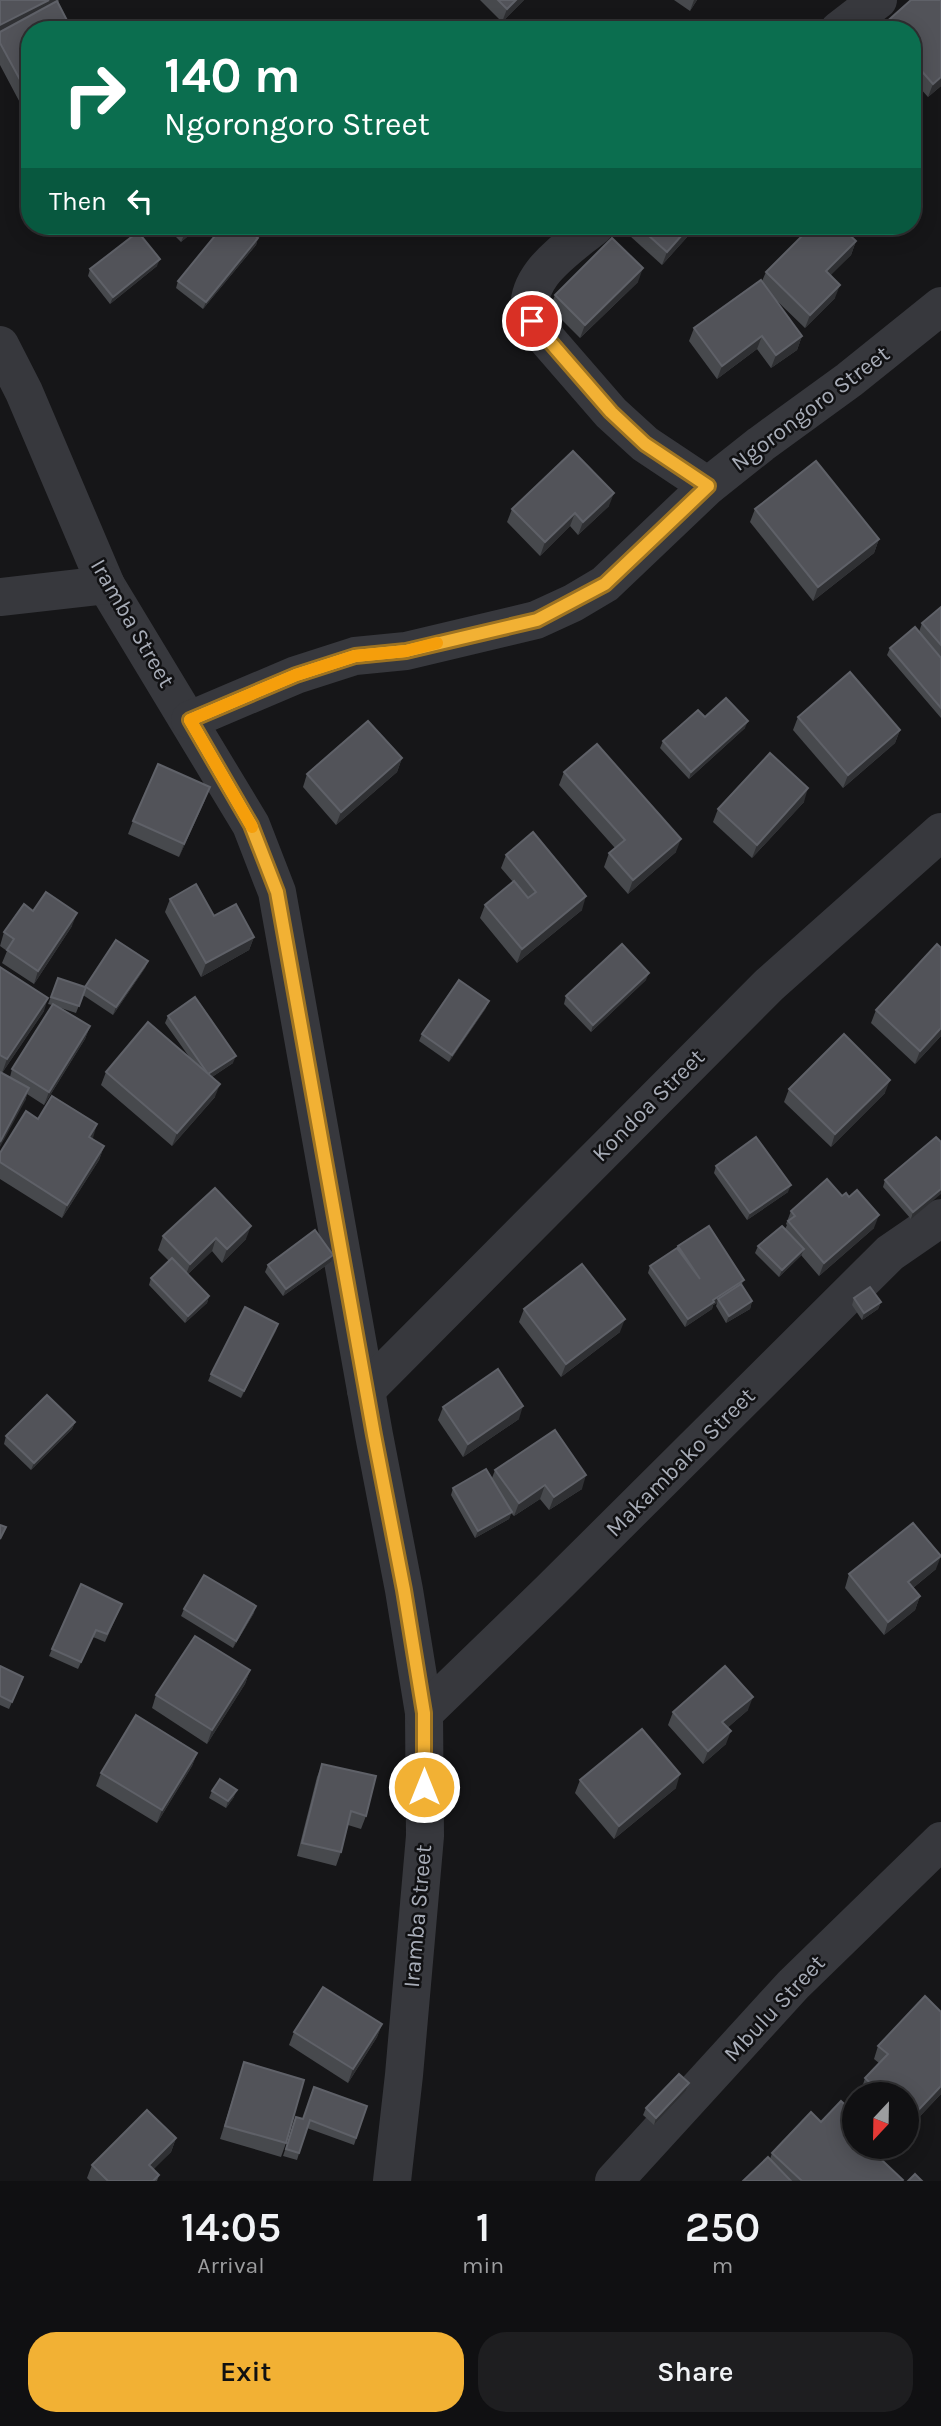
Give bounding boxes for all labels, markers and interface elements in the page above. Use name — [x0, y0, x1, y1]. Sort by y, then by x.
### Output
text: 140 m — [164, 47, 301, 104]
icon: right — [49, 49, 140, 140]
text: Ngorongoro Street — [164, 106, 430, 143]
icon: left — [121, 182, 159, 220]
text: Then — [49, 186, 107, 217]
pin — [502, 291, 562, 351]
icon: arrive — [513, 302, 551, 340]
street label: Ngorongoro Street — [726, 340, 895, 477]
street label: Iramba Street — [85, 554, 180, 693]
street label: Kondoa Street — [587, 1043, 710, 1167]
street label: Makambako Street — [600, 1382, 761, 1543]
position arrow — [387, 1750, 461, 1824]
street label: Iramba Street — [398, 1843, 437, 1989]
street label: Mbulu Street — [718, 1949, 831, 2067]
north arrow — [842, 2082, 919, 2160]
map controls — [842, 2082, 919, 2159]
text: 14:05 — [181, 2202, 281, 2252]
text: 1 — [476, 2202, 490, 2252]
text: 250 — [685, 2202, 760, 2252]
text: Arrival — [197, 2252, 265, 2279]
text: min — [462, 2252, 504, 2279]
text: m — [712, 2252, 733, 2279]
button: Exit — [28, 2332, 464, 2412]
button: Share — [478, 2332, 913, 2412]

